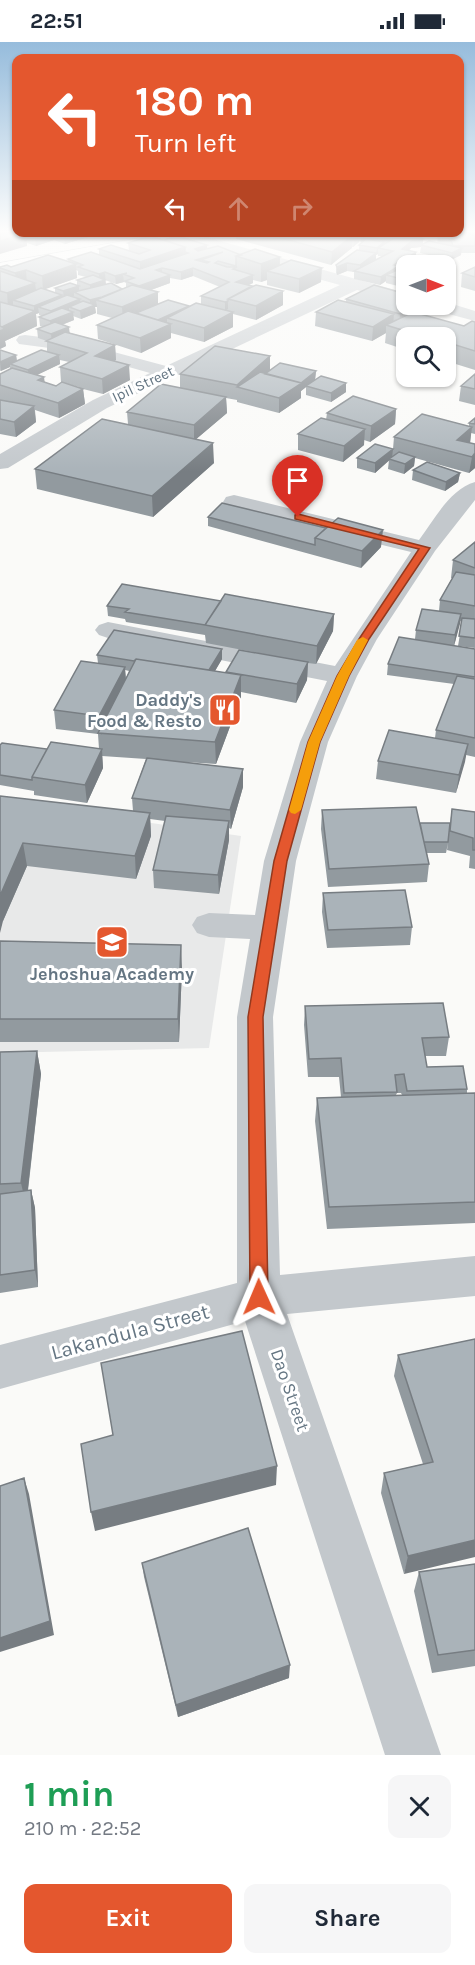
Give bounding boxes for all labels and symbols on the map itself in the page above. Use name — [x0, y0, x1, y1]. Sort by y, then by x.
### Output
north arrow — [396, 255, 456, 315]
street label: Ipil Street — [109, 362, 177, 406]
pin — [272, 455, 323, 517]
place label: Daddy's Food & Resto — [87, 689, 202, 732]
restaurant icon: Daddy's Food & Resto — [207, 692, 243, 728]
school or university icon: Jehoshua Academy — [94, 924, 130, 960]
place label: Jehoshua Academy — [30, 963, 194, 985]
position arrow — [227, 1265, 291, 1329]
street label: Lakandula Street — [48, 1299, 212, 1365]
street label: Dao Street — [266, 1346, 314, 1434]

